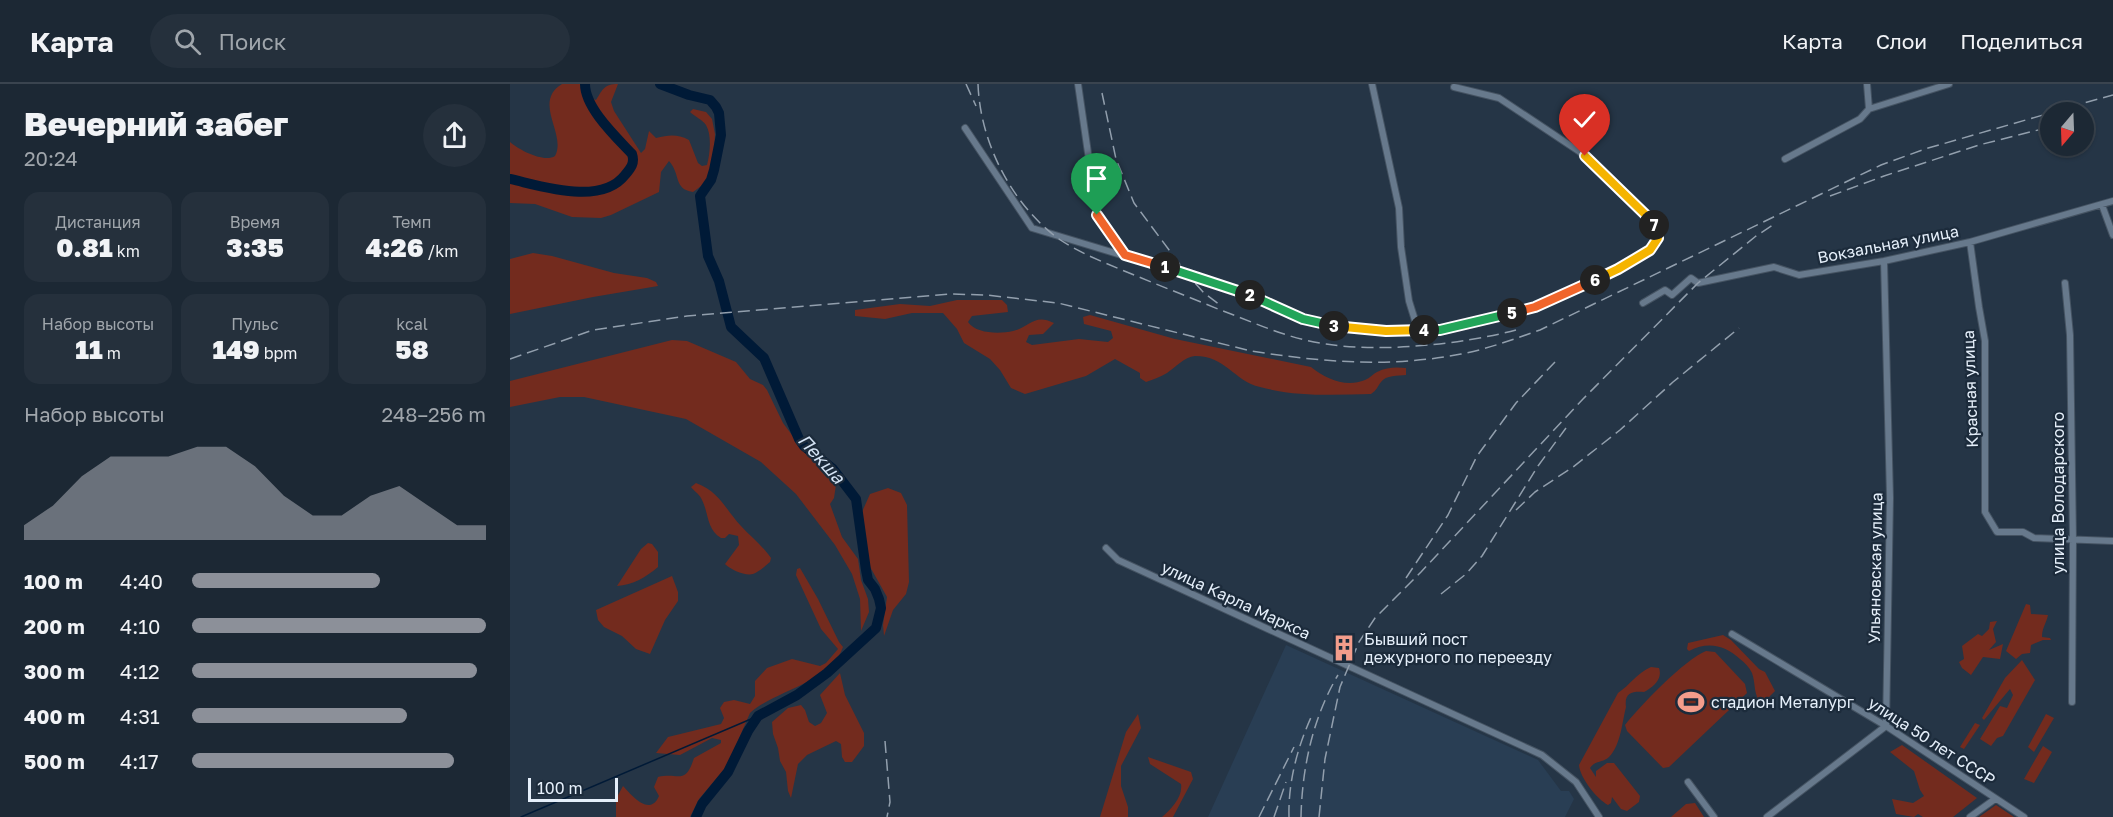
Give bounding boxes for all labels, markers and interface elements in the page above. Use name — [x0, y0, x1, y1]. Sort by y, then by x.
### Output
search box — [150, 14, 570, 68]
text: Карта — [30, 25, 114, 58]
icon: search — [171, 25, 204, 58]
text: Поиск — [219, 28, 286, 55]
text: Карта — [1782, 28, 1843, 54]
text: Слои — [1876, 28, 1927, 54]
text: Поделиться — [1960, 28, 2083, 54]
pin — [1559, 94, 1610, 156]
north arrow — [2040, 102, 2094, 156]
map controls — [2040, 102, 2094, 156]
icon: check — [1568, 103, 1601, 136]
text: Вечерний забег — [24, 104, 289, 143]
button: share — [423, 104, 486, 167]
text: 20:24 — [24, 146, 78, 170]
pin — [1071, 153, 1122, 215]
icon: arrive — [1080, 162, 1113, 195]
pin: 7 — [1639, 210, 1669, 240]
text: Дистанция — [55, 212, 141, 232]
text: Время — [230, 212, 280, 232]
text: Темп — [393, 212, 431, 232]
text: 7 — [1650, 215, 1658, 235]
street label: Вокзальная улица — [1816, 221, 1960, 267]
text: 0.81 — [56, 232, 113, 263]
text: 3:35 — [226, 232, 284, 263]
text: 4:26 — [365, 232, 424, 263]
text: km — [113, 241, 140, 261]
text: /km — [424, 241, 459, 261]
pin: 1 — [1150, 252, 1180, 282]
text: 1 — [1161, 257, 1169, 277]
pin: 6 — [1580, 265, 1610, 295]
text: 6 — [1590, 270, 1600, 290]
pin: 2 — [1235, 280, 1265, 310]
text: 2 — [1245, 285, 1255, 305]
pin: 5 — [1497, 298, 1527, 328]
text: 5 — [1507, 303, 1517, 323]
pin: 3 — [1319, 311, 1349, 341]
text: Набор высоты — [42, 314, 154, 334]
text: Пульс — [231, 314, 279, 334]
text: kcal — [396, 314, 428, 334]
pin: 4 — [1409, 315, 1439, 345]
text: 3 — [1329, 316, 1339, 336]
text: 4 — [1419, 320, 1429, 340]
street label: Красная улица — [1958, 330, 1982, 448]
text: 11 — [75, 334, 103, 365]
text: 149 — [213, 334, 260, 365]
text: 58 — [395, 334, 429, 365]
text: m — [103, 343, 121, 363]
text: bpm — [260, 343, 297, 363]
text: Набор высоты — [24, 402, 165, 426]
text: 248–256 m — [381, 402, 486, 426]
street label: улица Володарского — [2048, 412, 2068, 574]
water label: Пекша — [794, 429, 850, 488]
street label: Ульяновская улица — [1864, 492, 1886, 644]
street label: улица Карла Маркса — [1158, 557, 1314, 643]
text: 100 m — [24, 569, 83, 593]
text: 4:40 — [120, 569, 163, 593]
text: 200 m — [24, 614, 85, 638]
text: 4:10 — [120, 614, 160, 638]
place label: Бывший пост дежурного по переезду — [1364, 629, 1552, 667]
building icon: Бывший пост дежурного по переезду — [1329, 633, 1359, 663]
text: 300 m — [24, 659, 85, 683]
text: 4:12 — [120, 659, 160, 683]
sports icon: стадион Металург — [1676, 687, 1706, 717]
place label: стадион Металург — [1711, 692, 1855, 712]
street label: улица 50 лет СССР — [1865, 692, 1999, 790]
text: 400 m — [24, 704, 85, 728]
text: 4:31 — [120, 704, 160, 728]
text: 500 m — [24, 749, 85, 773]
text: 4:17 — [120, 749, 159, 773]
scale bar — [528, 775, 618, 802]
text: 100 m — [537, 778, 583, 798]

